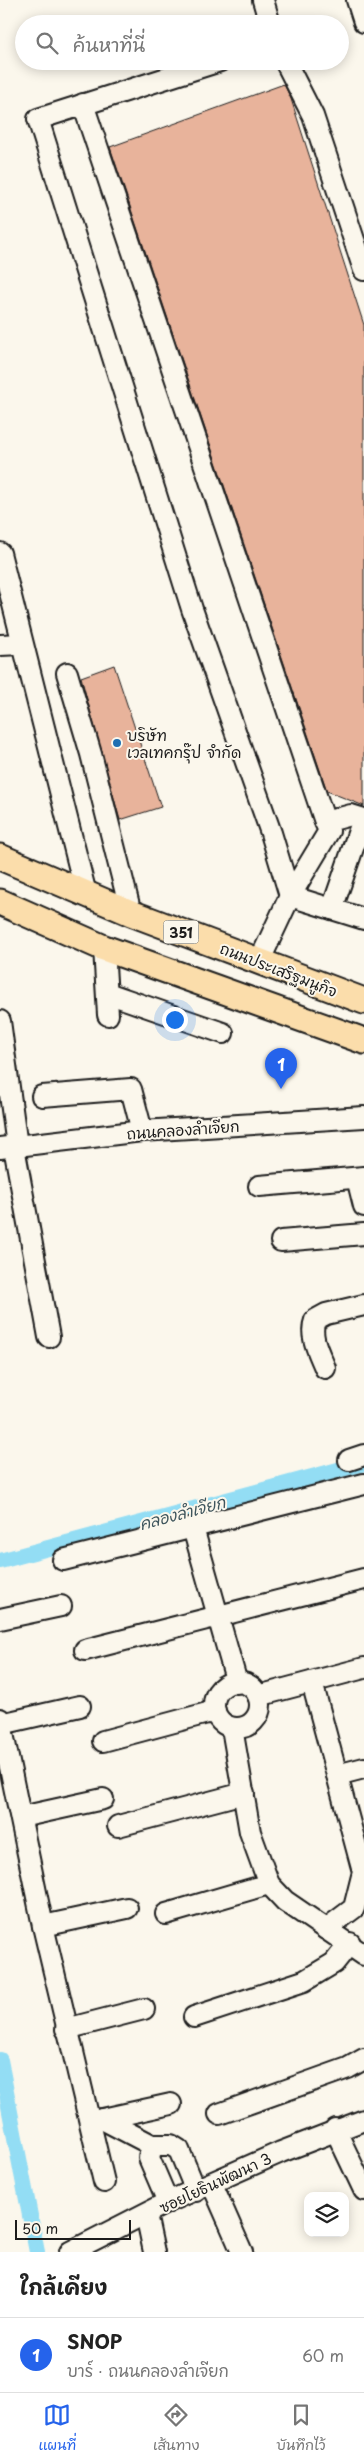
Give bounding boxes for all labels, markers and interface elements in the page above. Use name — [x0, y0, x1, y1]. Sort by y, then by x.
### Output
search box — [15, 15, 349, 70]
icon: search — [33, 29, 61, 57]
text: ค้นหาที่นี่ — [73, 30, 145, 58]
place label: บริษัท เวลเทคกรุ๊ป จำกัด — [127, 723, 241, 764]
marker: บริษัท เวลเทคกรุ๊ป จำกัด — [111, 737, 123, 749]
road number: 351 — [164, 920, 198, 944]
street label: ถนนประเสริฐมนูกิจ — [217, 936, 341, 1003]
your location — [162, 1007, 188, 1033]
pin: 1 — [265, 1048, 297, 1089]
street label: ถนนคลองลำเจียก — [126, 1114, 240, 1144]
water label: คลองลำเจียก — [136, 1489, 228, 1535]
street label: ซอยโยธินพัฒนา 3 — [155, 2146, 275, 2218]
map controls — [304, 2192, 349, 2237]
button: layers — [304, 2192, 349, 2237]
scale bar — [15, 2217, 131, 2240]
text: 50 m — [22, 2218, 58, 2239]
text: ใกล้เคียง — [20, 2270, 107, 2302]
text: SNOP — [67, 2327, 122, 2355]
text: 1 — [32, 2343, 40, 2367]
text: 60 m — [302, 2343, 344, 2367]
text: บาร์ · ถนนคลองลำเจียก — [67, 2358, 229, 2382]
tab: แผนที่ — [38, 2401, 76, 2455]
tab: เส้นทาง — [153, 2401, 199, 2455]
tab: บันทึกไว้ — [276, 2401, 326, 2455]

